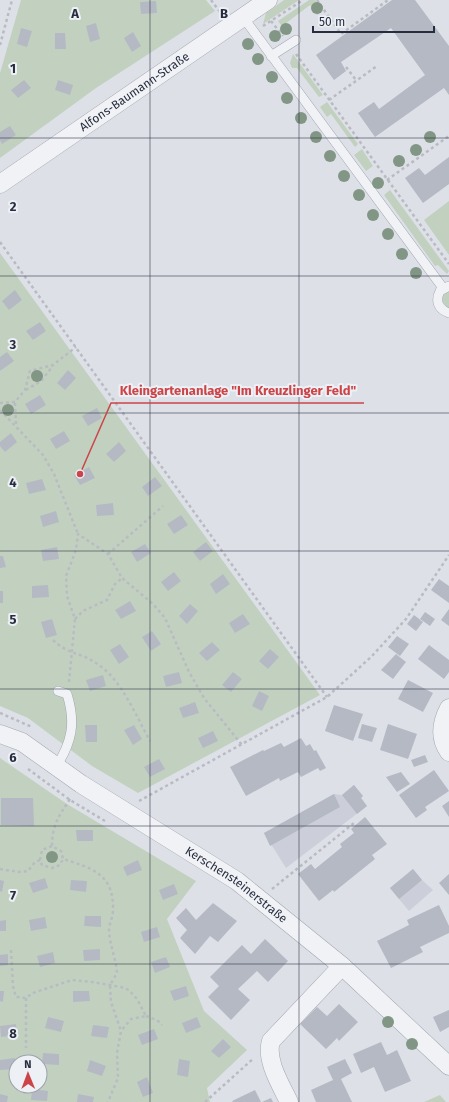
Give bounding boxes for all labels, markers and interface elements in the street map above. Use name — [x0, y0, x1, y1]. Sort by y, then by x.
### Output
text: A — [70, 6, 79, 21]
text: B — [220, 6, 228, 21]
scale bar — [313, 8, 434, 34]
text: 50 m — [319, 15, 345, 29]
street label: Alfons-Baumann-Straße — [77, 49, 192, 134]
text: 1 — [10, 61, 16, 76]
text: 2 — [10, 199, 17, 214]
text: 3 — [9, 337, 17, 352]
callout: Kleingartenanlage "Im Kreuzlinger Feld" — [111, 378, 364, 403]
text: Kleingartenanlage "Im Kreuzlinger Feld" — [120, 383, 357, 398]
text: 4 — [9, 475, 17, 490]
text: 5 — [10, 612, 17, 627]
text: 6 — [9, 750, 17, 765]
street label: Kerschensteinerstraße — [183, 844, 290, 926]
text: 7 — [10, 888, 16, 903]
text: 8 — [9, 1026, 17, 1041]
north arrow — [8, 1054, 48, 1094]
text: N — [24, 1058, 32, 1071]

